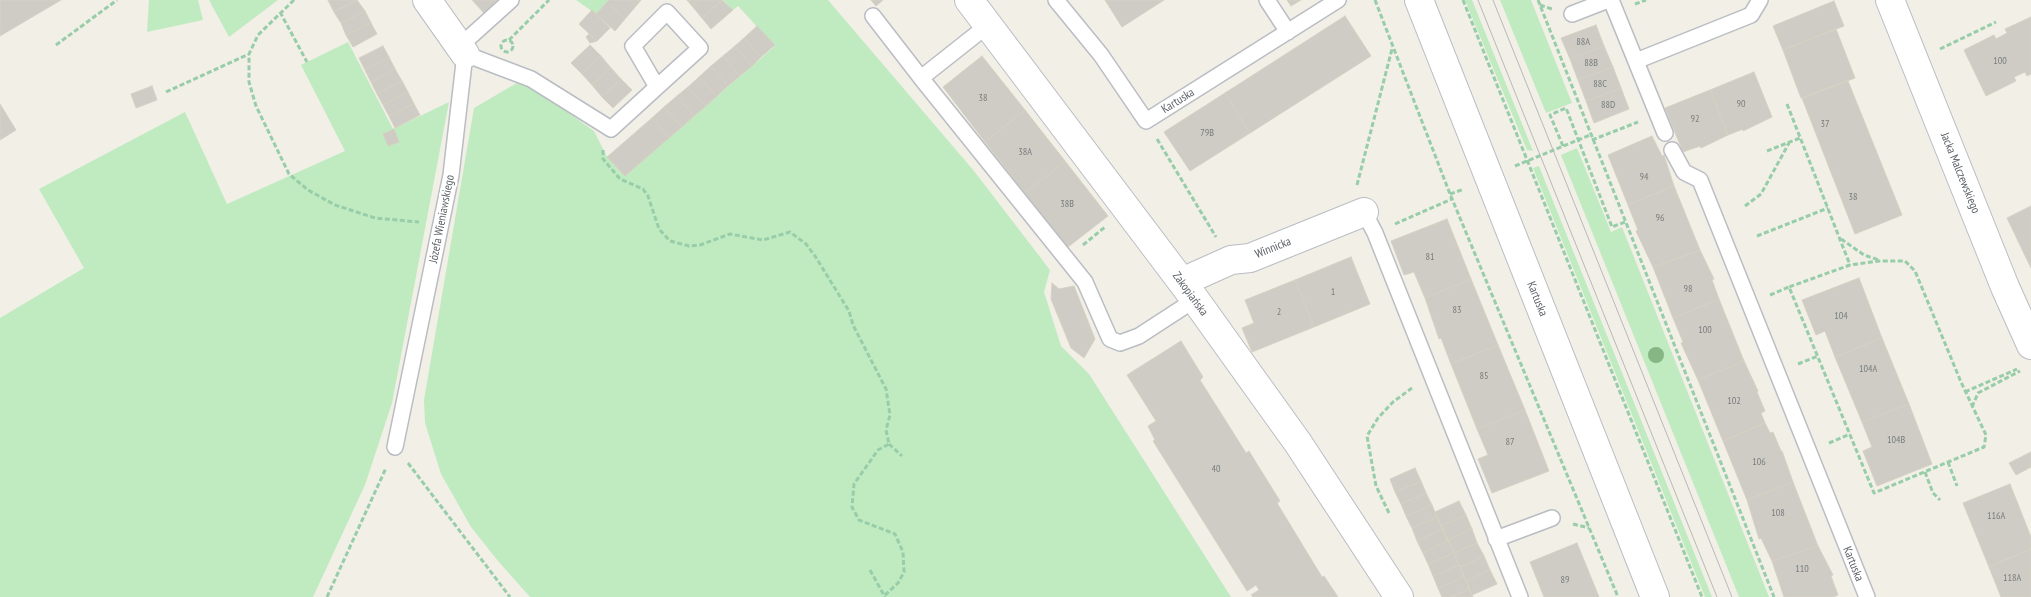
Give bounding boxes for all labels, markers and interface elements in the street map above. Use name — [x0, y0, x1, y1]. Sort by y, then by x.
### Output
house number: 88A — [1576, 36, 1590, 48]
house number: 100 — [1993, 55, 2007, 67]
house number: 88B — [1584, 57, 1598, 69]
house number: 88C — [1593, 78, 1607, 90]
street label: Kartuska — [1159, 85, 1197, 117]
house number: 38 — [979, 92, 987, 104]
house number: 90 — [1737, 98, 1745, 110]
house number: 88D — [1601, 99, 1615, 111]
house number: 92 — [1691, 113, 1699, 125]
house number: 37 — [1821, 118, 1829, 130]
house number: 79B — [1200, 127, 1214, 139]
street label: Jacka Malczewskiego — [1937, 130, 1983, 216]
house number: 38A — [1018, 146, 1032, 158]
house number: 94 — [1640, 171, 1648, 183]
street label: Józefa Wieniawskiego — [426, 174, 458, 264]
house number: 38 — [1849, 191, 1857, 203]
house number: 38B — [1060, 198, 1074, 210]
house number: 96 — [1656, 212, 1664, 224]
street label: Winnicka — [1253, 234, 1293, 262]
house number: 81 — [1426, 251, 1434, 263]
street label: Zakopiańska — [1169, 269, 1211, 319]
street label: Kartuska — [1524, 280, 1550, 318]
house number: 98 — [1684, 283, 1692, 295]
house number: 1 — [1331, 286, 1335, 298]
house number: 83 — [1453, 304, 1461, 316]
house number: 2 — [1277, 306, 1281, 318]
house number: 104 — [1834, 310, 1848, 322]
house number: 100 — [1698, 324, 1712, 336]
house number: 104A — [1859, 363, 1877, 375]
house number: 85 — [1480, 370, 1488, 382]
house number: 102 — [1727, 395, 1741, 407]
house number: 104B — [1887, 434, 1905, 446]
house number: 87 — [1506, 436, 1514, 448]
house number: 106 — [1752, 456, 1766, 468]
house number: 40 — [1212, 463, 1220, 475]
house number: 108 — [1771, 507, 1785, 519]
house number: 116A — [1987, 510, 2005, 522]
street label: Kartuska — [1840, 545, 1866, 583]
house number: 110 — [1795, 563, 1809, 575]
house number: 118A — [2003, 572, 2021, 584]
house number: 89 — [1561, 574, 1569, 586]

